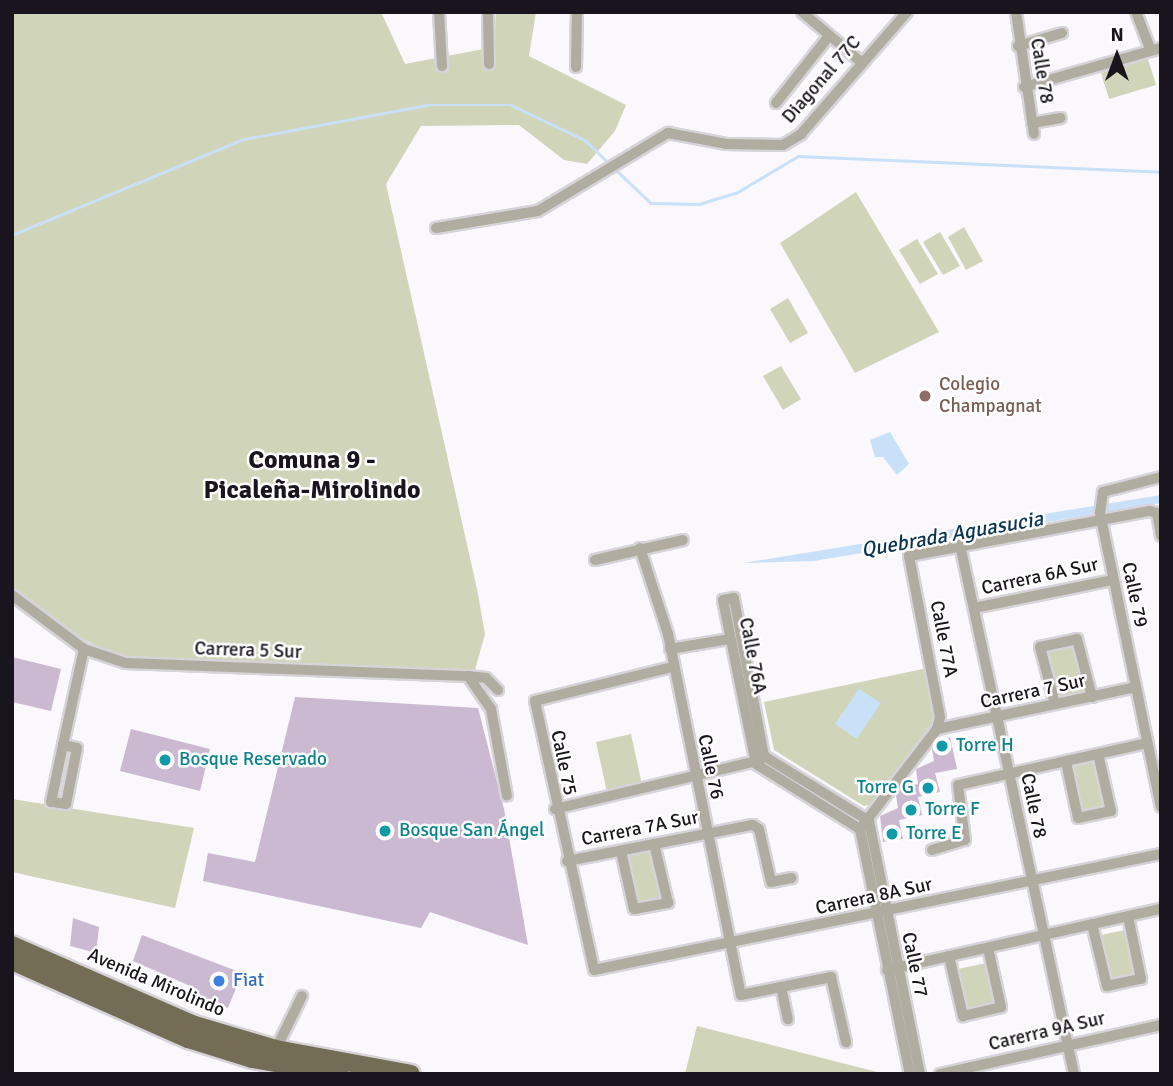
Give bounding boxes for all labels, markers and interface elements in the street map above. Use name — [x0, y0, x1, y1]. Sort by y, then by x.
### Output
north arrow — [1082, 21, 1152, 91]
text: N — [1110, 23, 1124, 47]
street label: Diagonal 77C — [778, 32, 866, 128]
street label: Calle 78 — [1025, 37, 1057, 105]
place label: Colegio Champagnat — [939, 374, 1042, 418]
marker: Colegio Champagnat — [917, 388, 933, 404]
district label: Comuna 9 - Picaleña-Mirolindo — [203, 445, 421, 506]
water label: Quebrada Aguasucia — [859, 506, 1045, 562]
street label: Carrera 6A Sur — [980, 554, 1100, 600]
street label: Calle 79 — [1116, 560, 1152, 630]
street label: Calle 77A — [924, 599, 962, 679]
street label: Calle 76A — [733, 616, 771, 696]
street label: Carrera 5 Sur — [194, 638, 302, 664]
street label: Carrera 7 Sur — [978, 670, 1088, 714]
street label: Calle 75 — [545, 728, 581, 798]
street label: Calle 76 — [692, 732, 728, 802]
place label: Torre H — [956, 735, 1014, 757]
marker: Torre H — [934, 738, 950, 754]
place label: Bosque Reservado — [179, 749, 327, 771]
marker: Bosque Reservado — [157, 752, 173, 768]
street label: Calle 78 — [1015, 771, 1051, 841]
place label: Torre G — [857, 777, 914, 799]
marker: Torre G — [920, 780, 936, 796]
place label: Torre F — [925, 799, 980, 821]
marker: Torre F — [903, 802, 919, 818]
street label: Carrera 7A Sur — [580, 806, 700, 852]
place label: Bosque San Ángel — [399, 820, 545, 842]
marker: Bosque San Ángel — [377, 823, 393, 839]
place label: Torre E — [906, 823, 962, 845]
marker: Torre E — [884, 826, 900, 842]
street label: Carrera 8A Sur — [814, 874, 934, 920]
street label: Calle 77 — [896, 930, 932, 1000]
street label: Avenida Mirolindo — [84, 944, 228, 1022]
place label: Fiat — [233, 970, 264, 992]
marker: Fiat — [211, 973, 227, 989]
street label: Carerra 9A Sur — [987, 1008, 1107, 1056]

